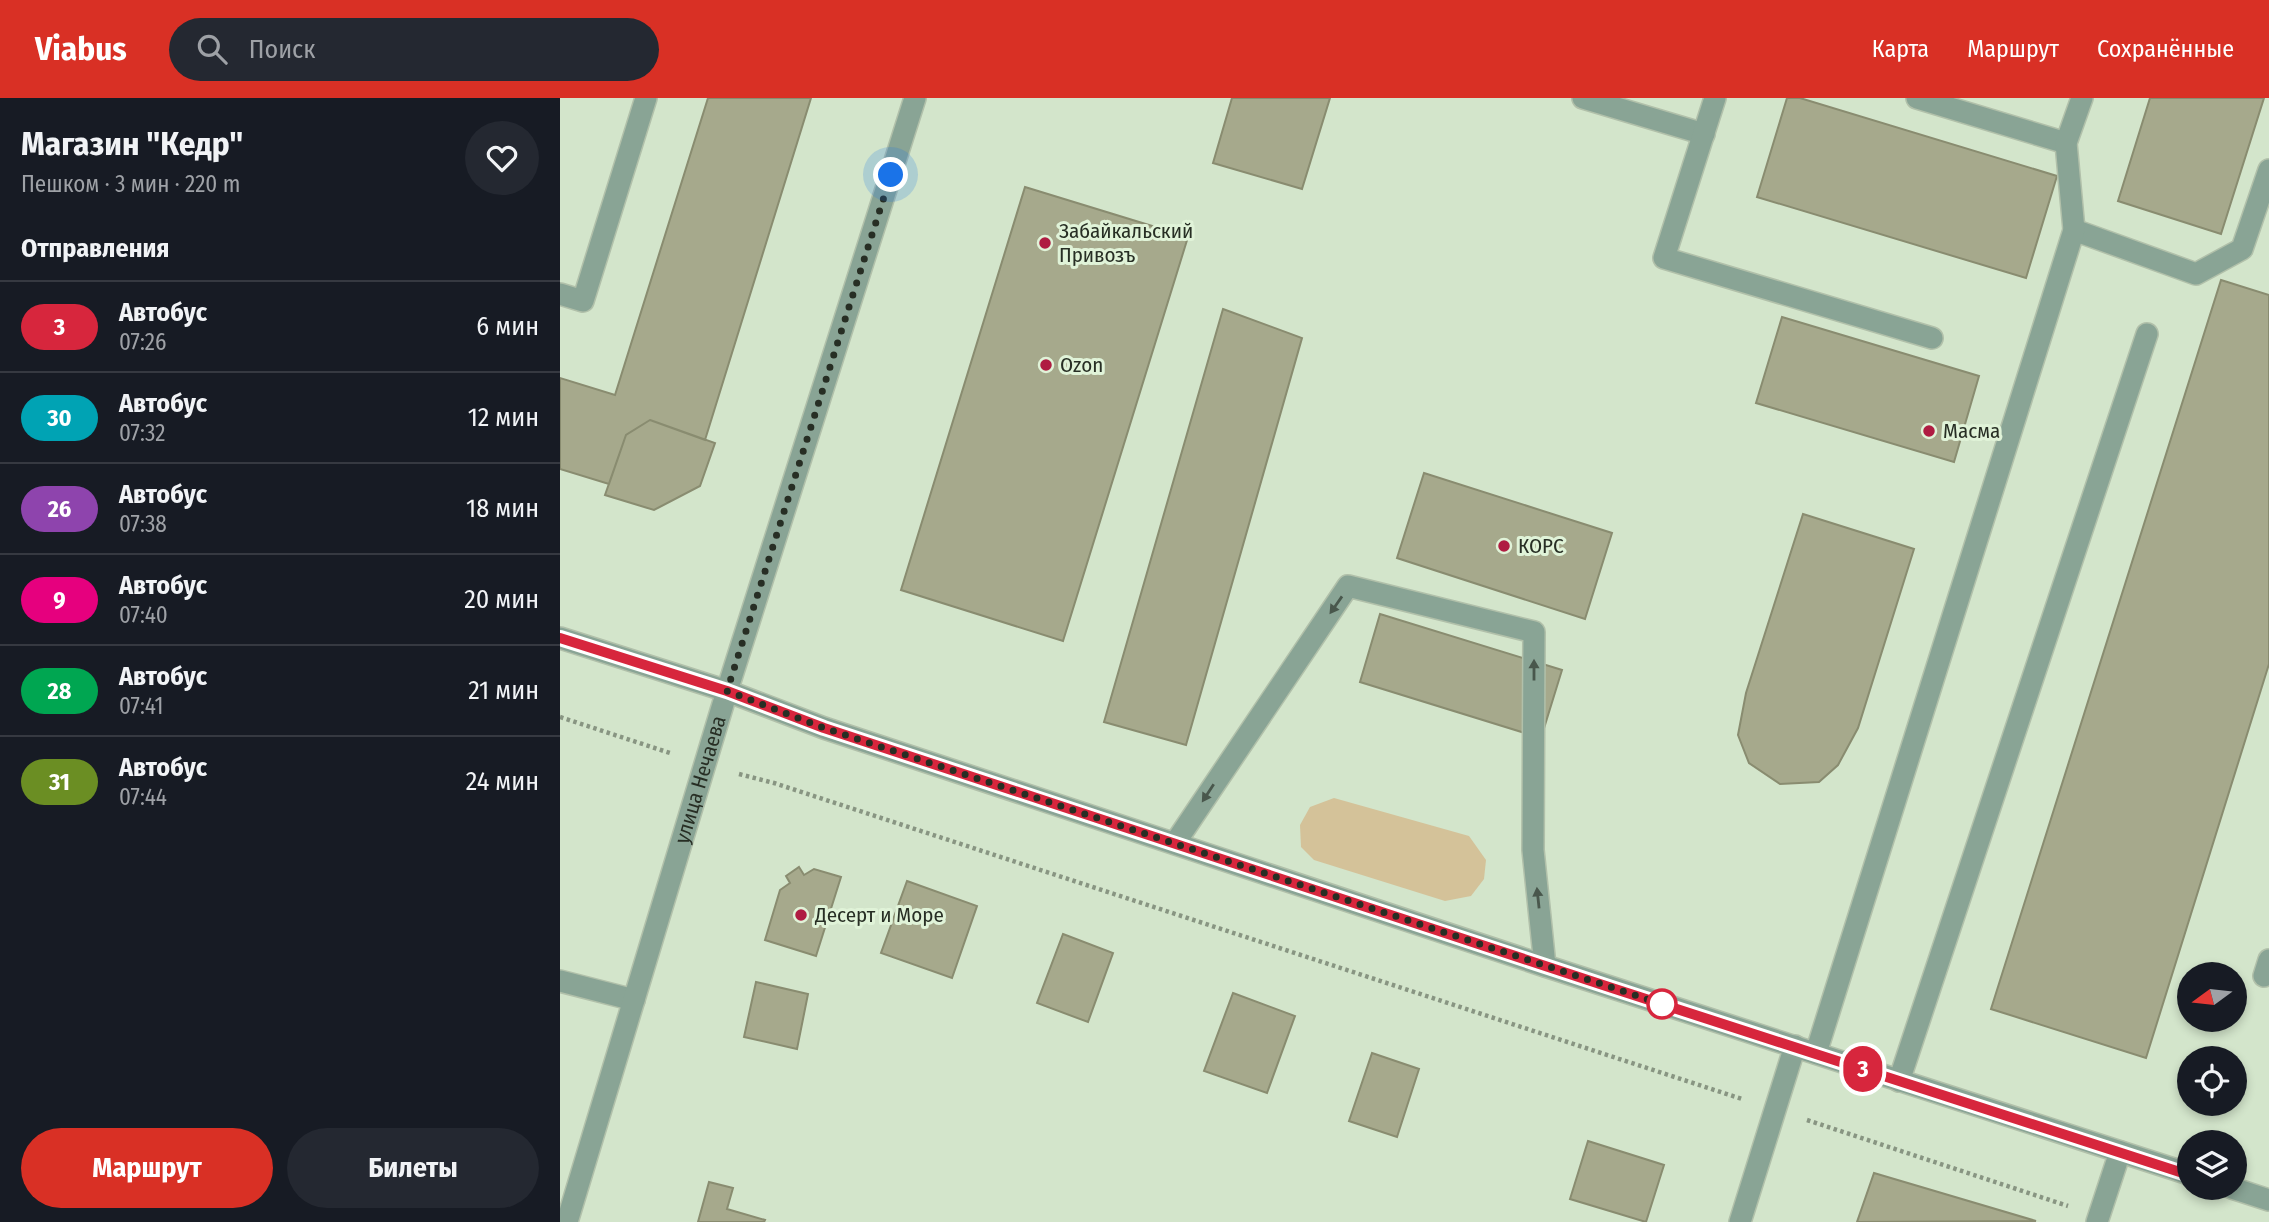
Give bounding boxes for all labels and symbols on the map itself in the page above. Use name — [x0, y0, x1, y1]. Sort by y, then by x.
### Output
your location — [873, 157, 908, 192]
place label: Забайкальский Привозъ — [1059, 218, 1193, 268]
marker: Забайкальский Привозъ — [1037, 235, 1053, 251]
place label: Ozon — [1060, 352, 1103, 378]
marker: Ozon — [1038, 357, 1054, 373]
place label: Масма — [1943, 418, 2000, 444]
marker: Масма — [1921, 423, 1937, 439]
place label: КОРС — [1518, 533, 1564, 559]
marker: КОРС — [1496, 538, 1512, 554]
one-way arrow — [1329, 596, 1343, 614]
one-way arrow — [1528, 659, 1540, 681]
street label: улица Нечаева — [669, 713, 732, 847]
one-way arrow — [1201, 783, 1214, 803]
one-way arrow — [1532, 887, 1543, 909]
place label: Десерт и Море — [814, 902, 944, 928]
marker: Десерт и Море — [793, 907, 809, 923]
north arrow — [2177, 962, 2247, 1032]
unlabelled marker — [1647, 989, 1677, 1019]
line badge: 3 — [1840, 1046, 1886, 1092]

